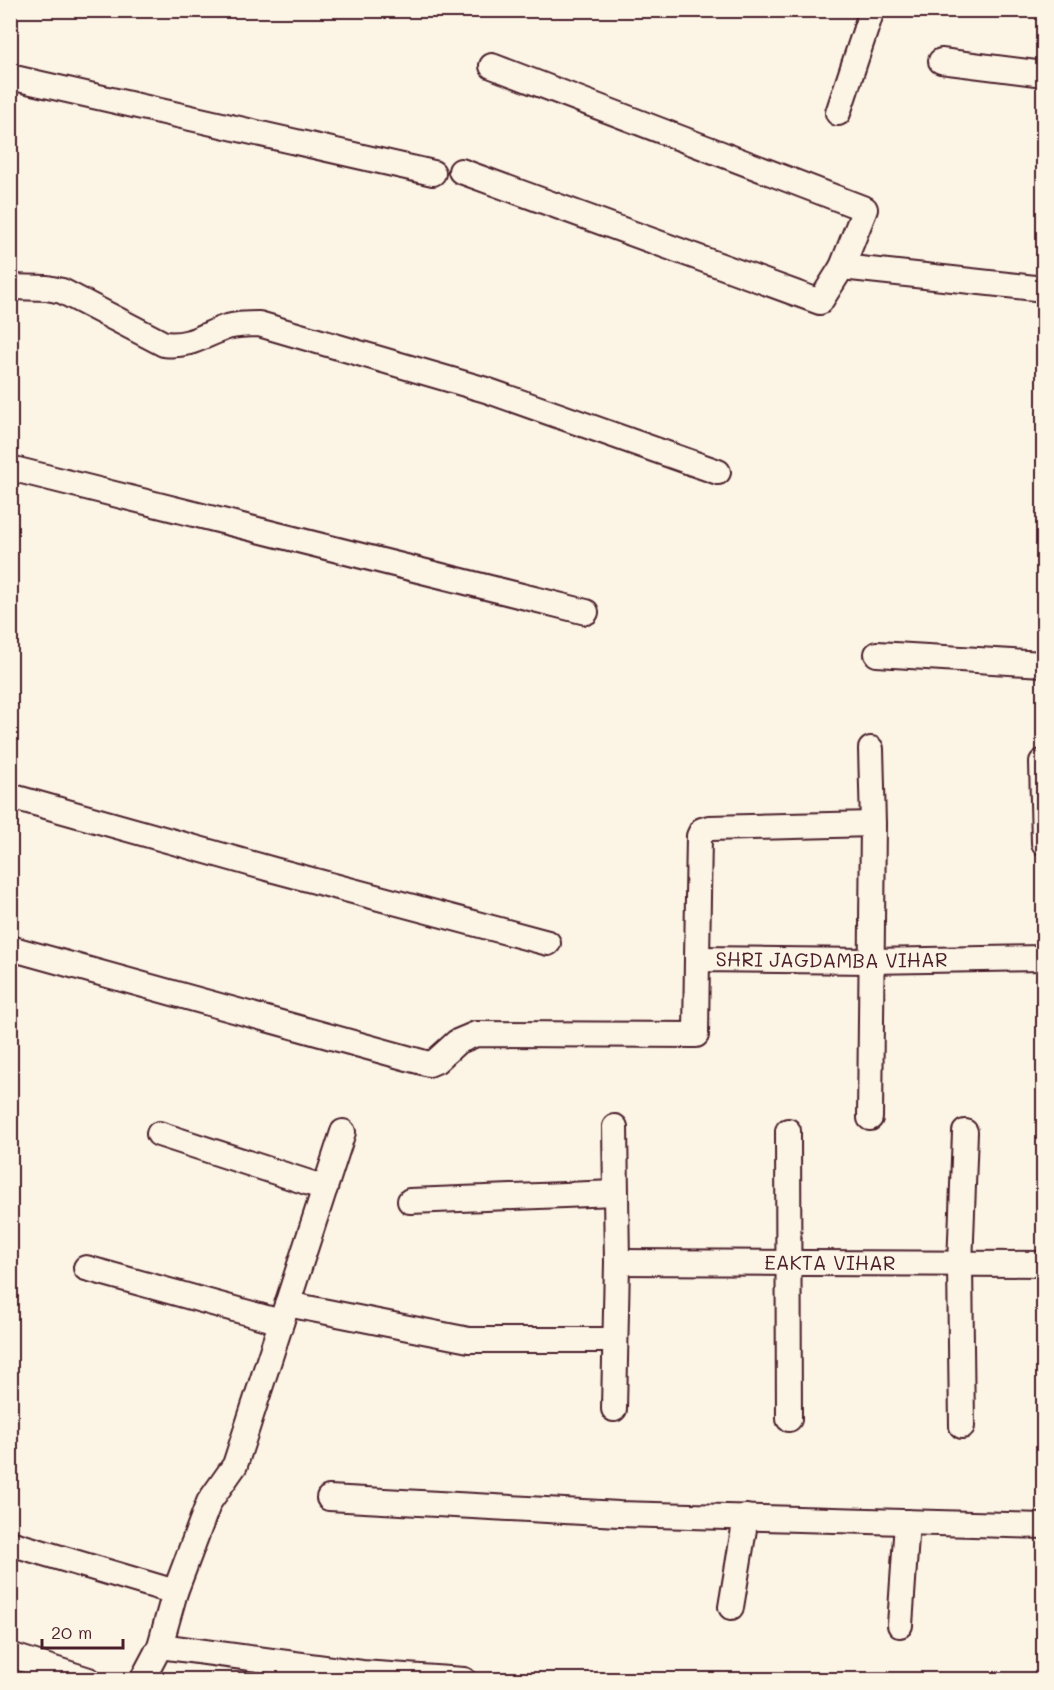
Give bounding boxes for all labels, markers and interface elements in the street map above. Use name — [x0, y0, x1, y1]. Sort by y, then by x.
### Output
street label: SHRI JAGDAMBA VIHAR — [716, 945, 948, 973]
street label: EAKTA VIHAR — [764, 1249, 896, 1275]
scale bar — [42, 1612, 123, 1650]
text: 20 m — [51, 1620, 92, 1644]

